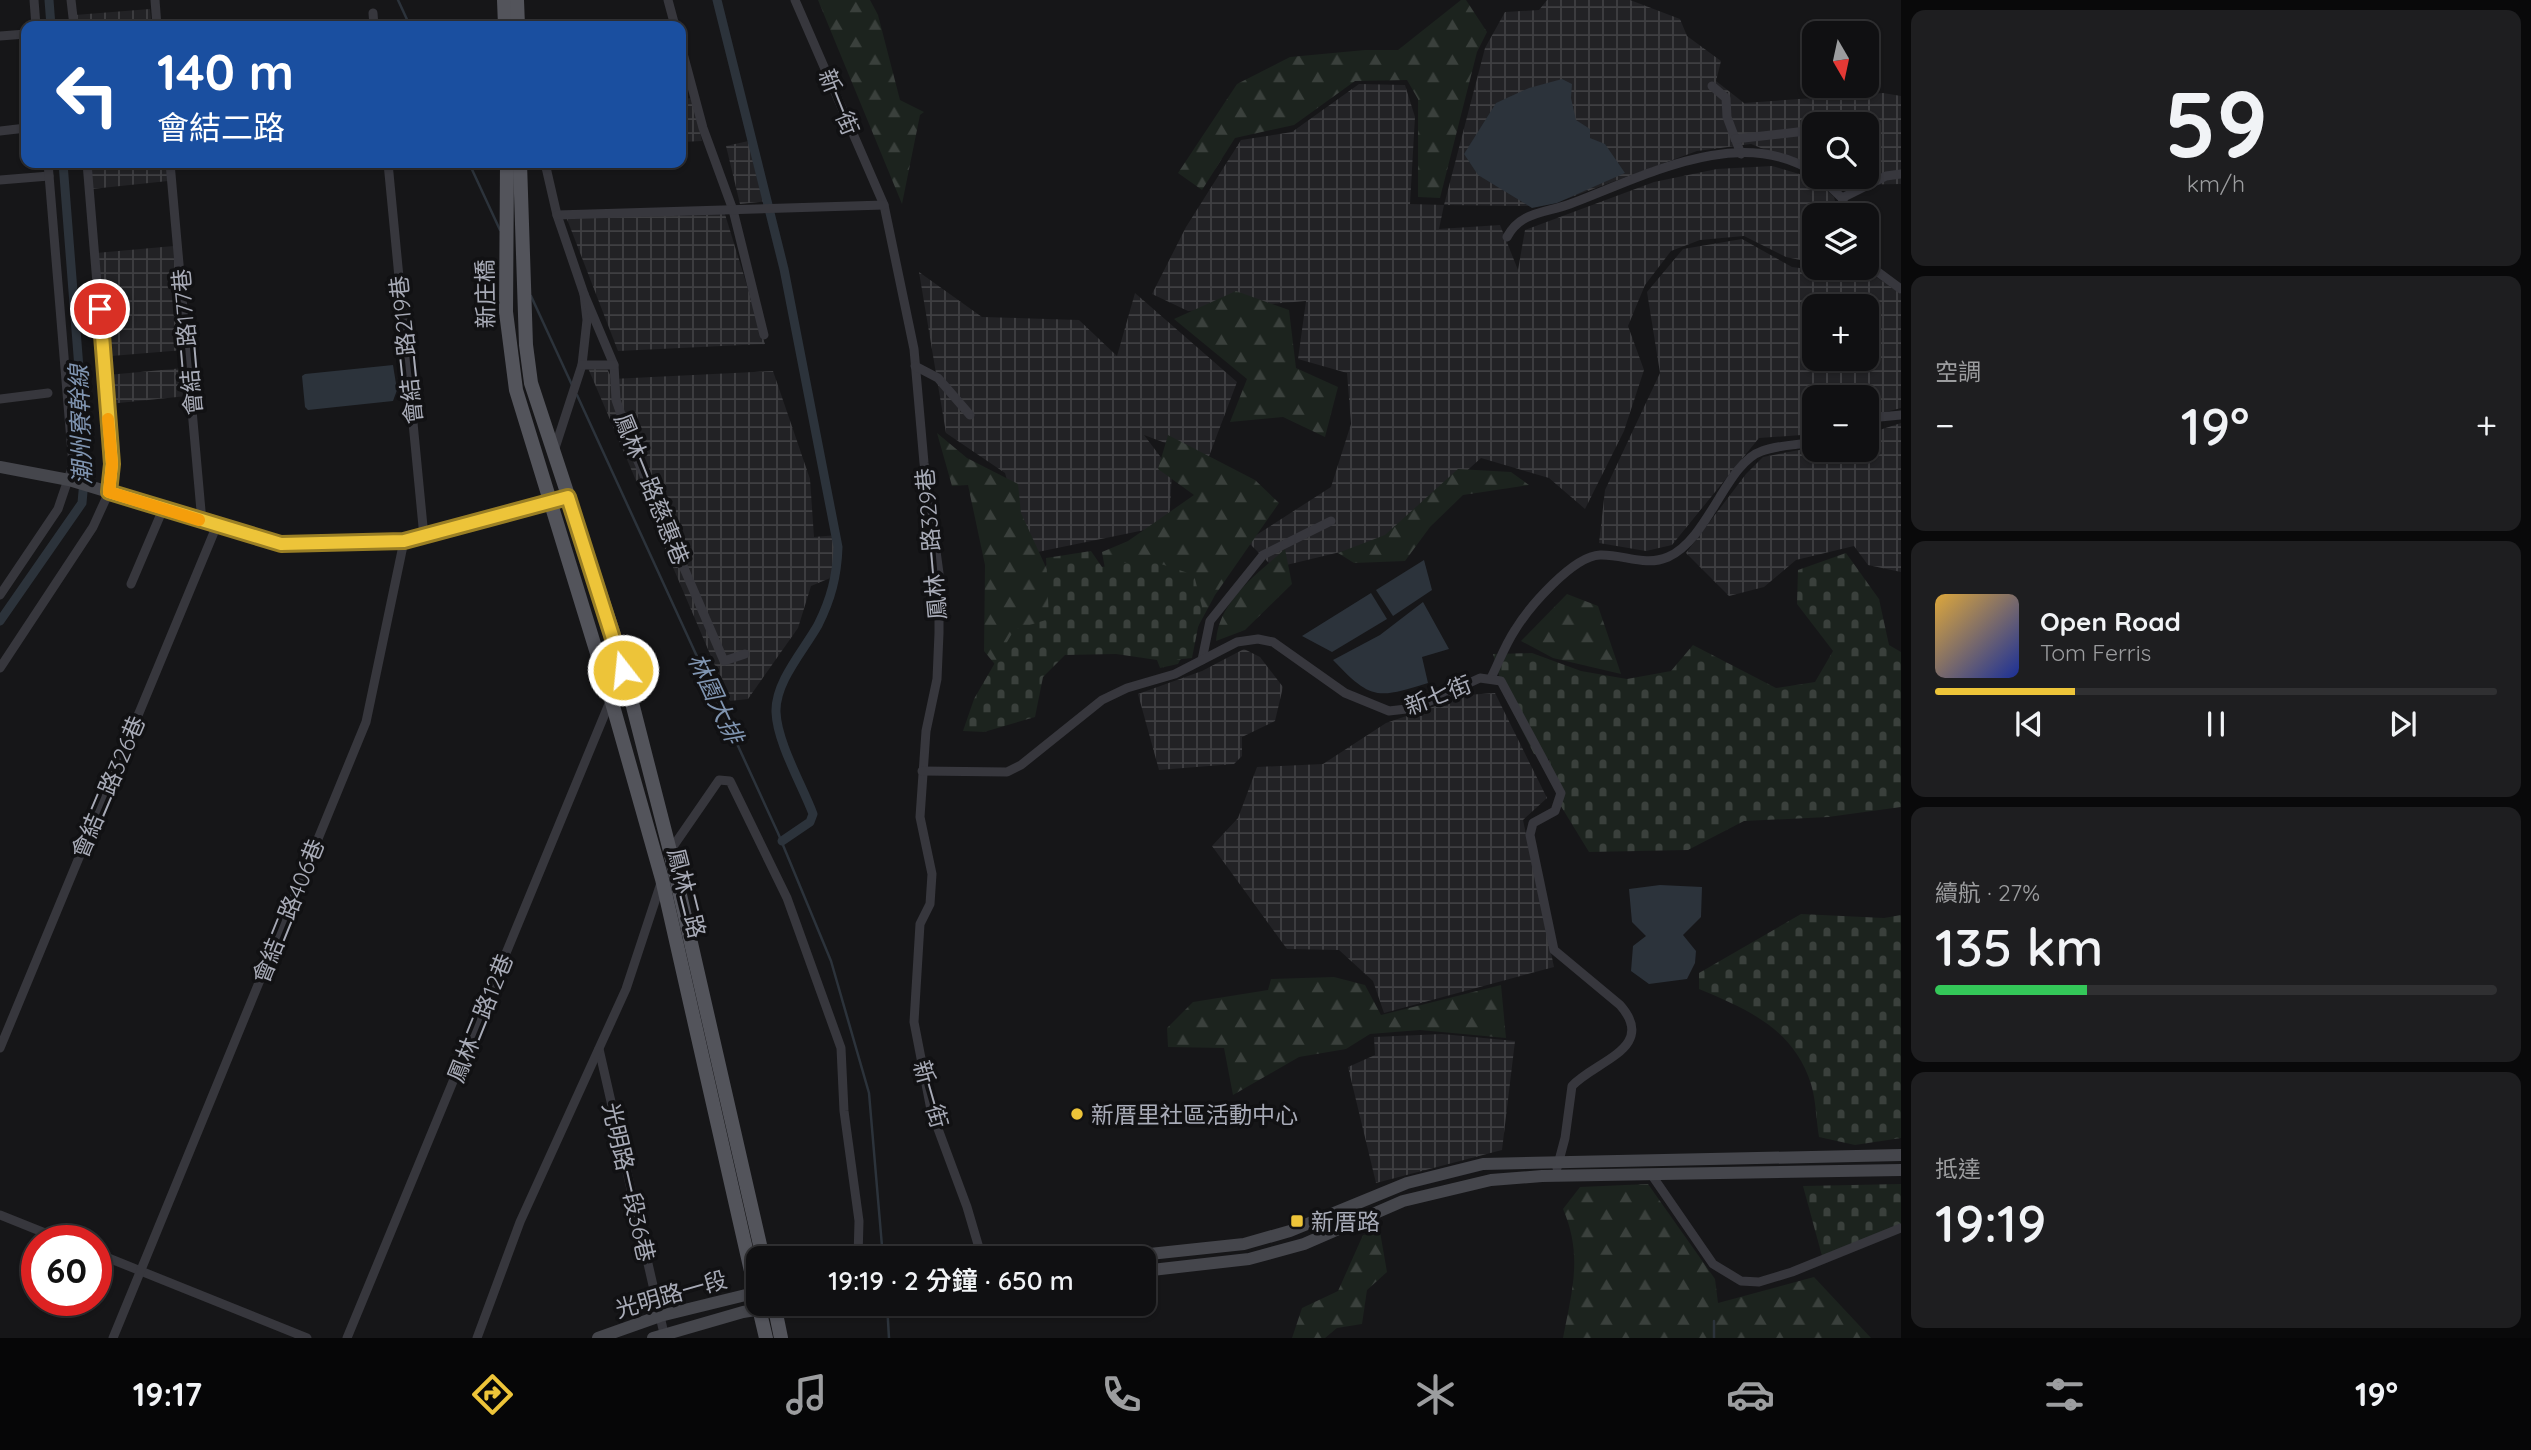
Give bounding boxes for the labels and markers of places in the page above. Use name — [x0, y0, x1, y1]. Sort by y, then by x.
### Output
pin — [70, 279, 130, 339]
place label: 新厝里社區活動中心 — [1091, 1100, 1298, 1129]
marker: 新厝里社區活動中心 — [1069, 1106, 1085, 1122]
place label: 新厝路 — [1311, 1207, 1380, 1236]
marker: 新厝路 — [1289, 1213, 1305, 1229]

